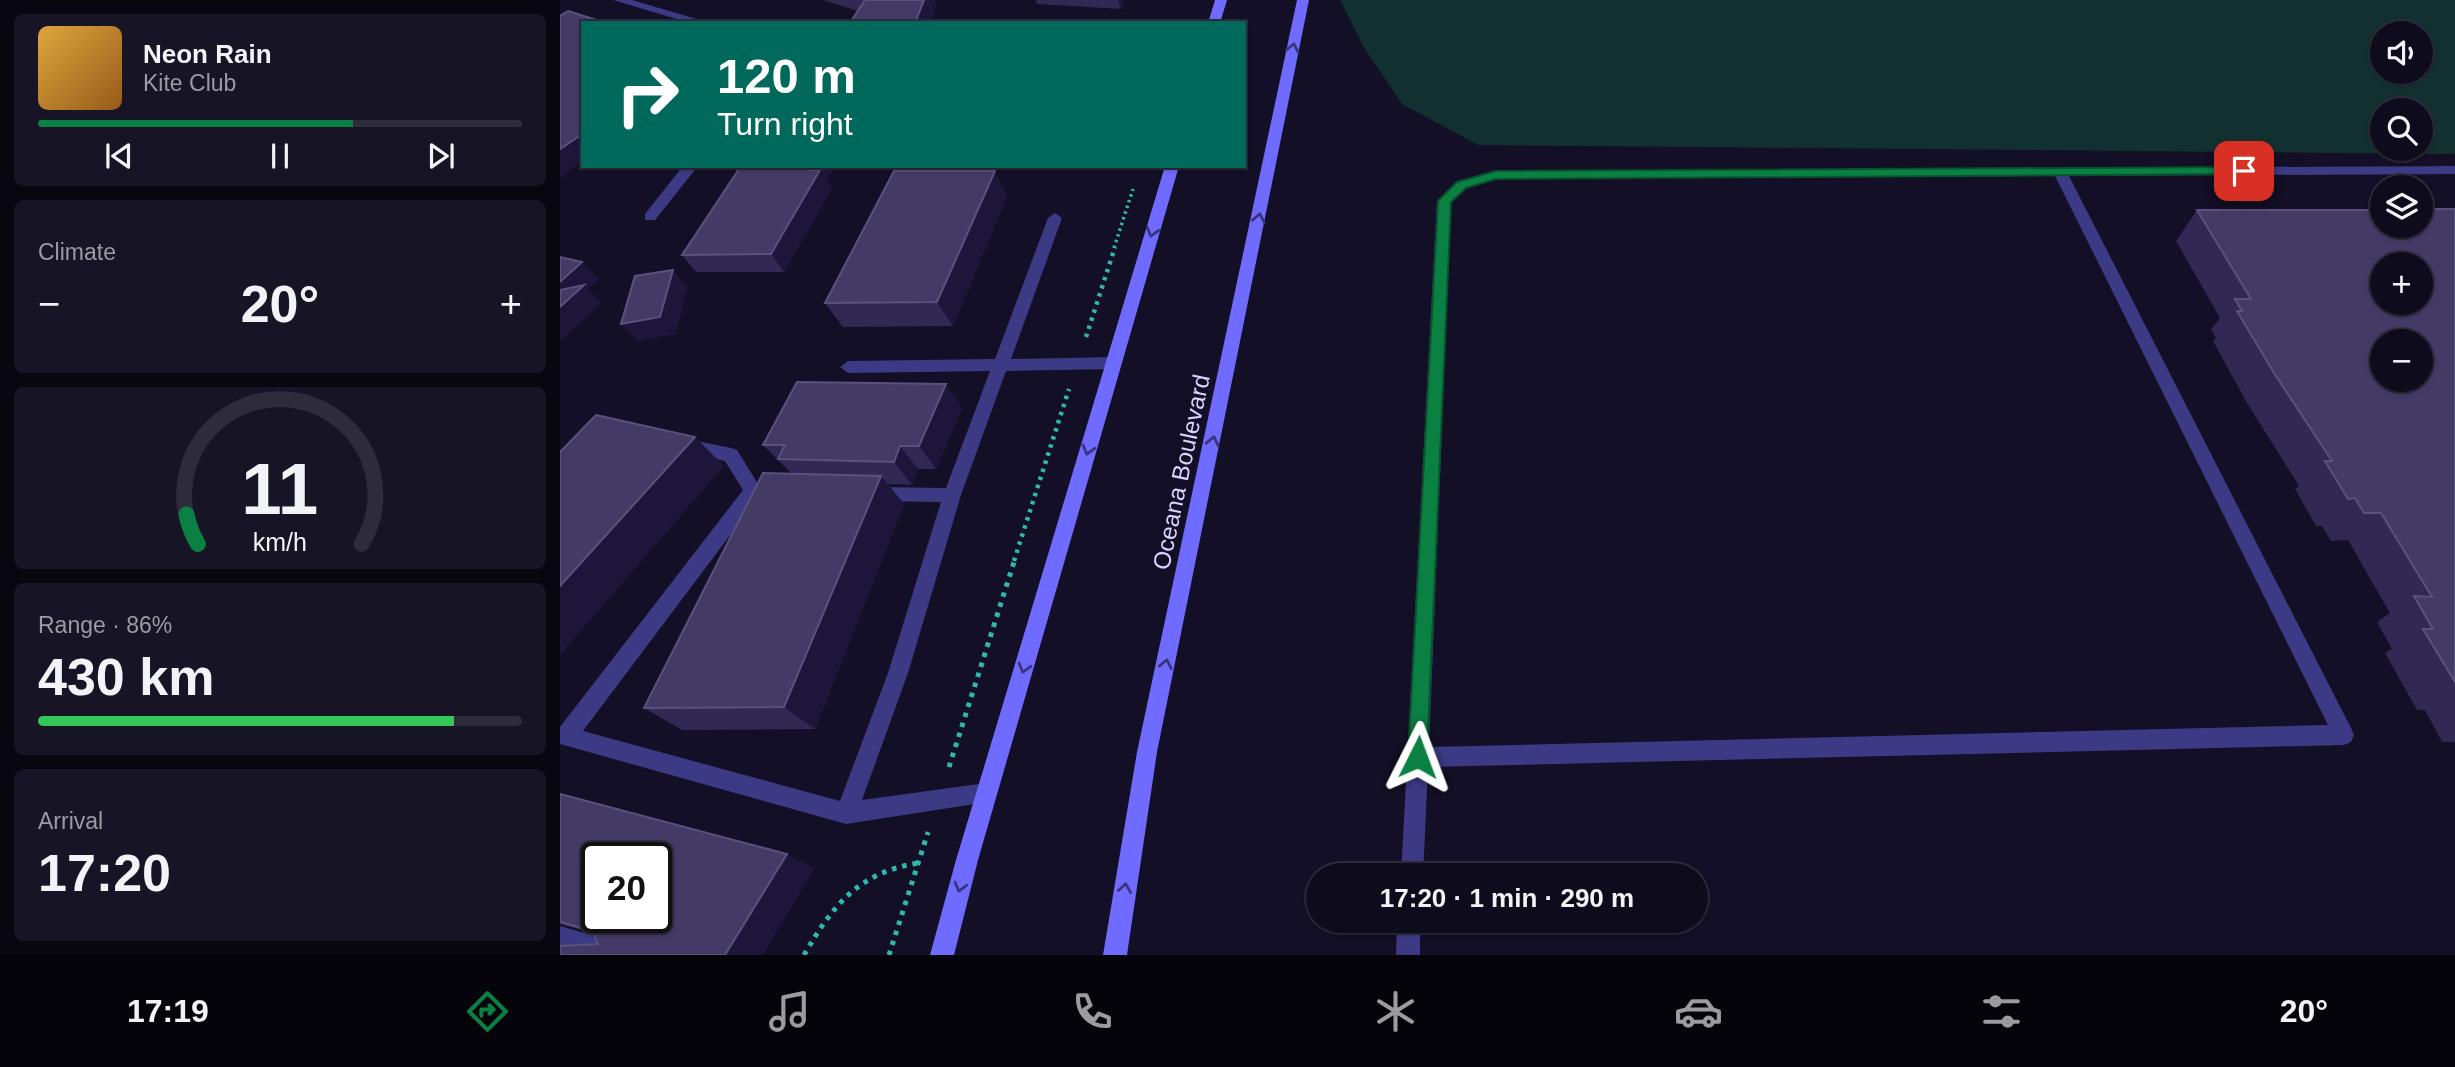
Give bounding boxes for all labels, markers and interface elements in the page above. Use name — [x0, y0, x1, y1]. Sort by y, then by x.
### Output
map controls — [2370, 21, 2433, 392]
button: sound — [2370, 21, 2433, 84]
text: Neon Rain — [143, 39, 272, 69]
one-way arrow — [1285, 42, 1300, 54]
icon: right — [602, 49, 693, 140]
text: 120 m — [717, 49, 856, 103]
text: Kite Club — [143, 70, 236, 96]
button: search — [2370, 98, 2433, 161]
text: Turn right — [717, 106, 853, 142]
icon: previous — [100, 137, 138, 175]
icon: pause — [261, 137, 299, 175]
icon: next — [422, 137, 460, 175]
pin — [2214, 141, 2274, 201]
icon: arrive — [2225, 152, 2263, 190]
button: layers — [2370, 175, 2433, 238]
one-way arrow — [1250, 212, 1265, 224]
one-way arrow — [1146, 225, 1161, 237]
text: Climate — [38, 239, 116, 265]
button: + — [2370, 252, 2433, 315]
text: 20° — [241, 275, 319, 333]
text: − — [38, 283, 60, 325]
text: + — [500, 283, 522, 325]
button: − — [2370, 329, 2433, 392]
street label: Oceana Boulevard — [1147, 372, 1215, 572]
one-way arrow — [1204, 435, 1219, 447]
one-way arrow — [1081, 444, 1096, 456]
text: 11 — [242, 448, 318, 529]
text: km/h — [253, 527, 307, 555]
text: Range · 86% — [38, 612, 172, 638]
text: 430 km — [38, 648, 214, 706]
one-way arrow — [1157, 658, 1172, 670]
one-way arrow — [1017, 662, 1032, 674]
position arrow — [1381, 720, 1455, 794]
text: Arrival — [38, 808, 103, 834]
speed limit sign: 20 — [581, 842, 672, 933]
text: 17:20 — [38, 844, 171, 902]
one-way arrow — [954, 880, 968, 892]
one-way arrow — [1118, 882, 1133, 894]
text: 17:20 · 1 min · 290 m — [1380, 883, 1634, 913]
icon: directions — [463, 987, 512, 1036]
icon: music — [765, 987, 814, 1036]
icon: phone — [1068, 987, 1117, 1036]
icon: climate — [1371, 987, 1420, 1036]
icon: car — [1674, 987, 1723, 1036]
icon: filters — [1977, 987, 2026, 1036]
text: 17:19 — [127, 993, 209, 1029]
text: 20° — [2280, 993, 2328, 1029]

